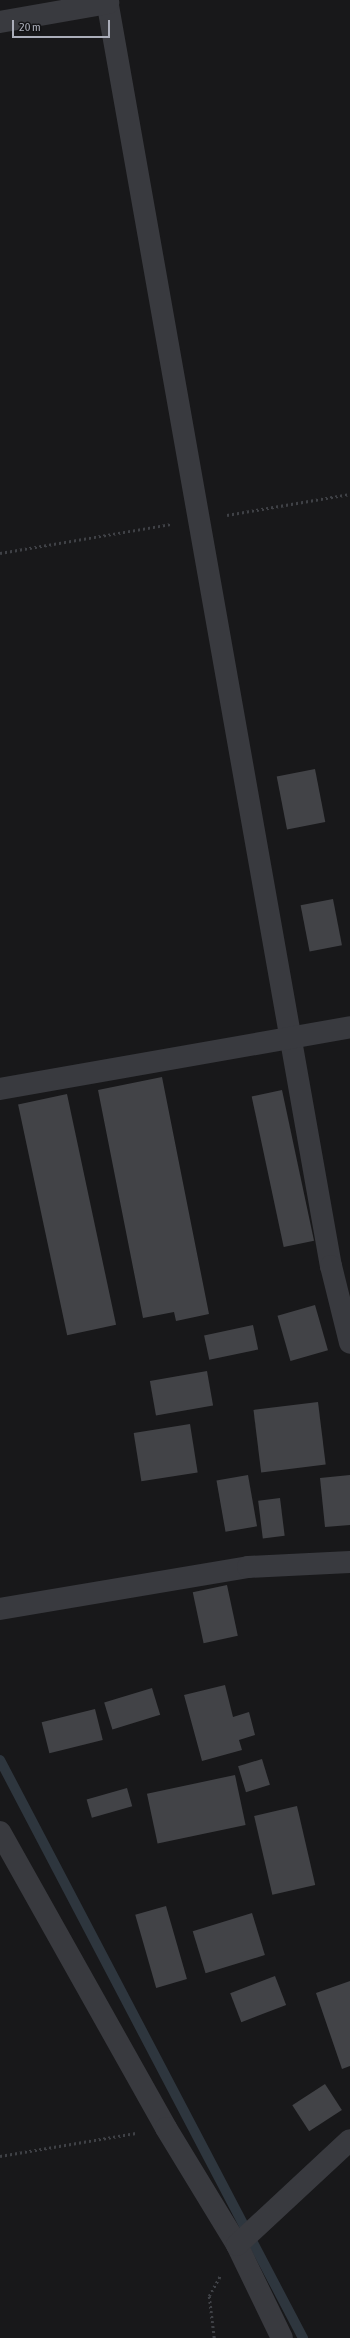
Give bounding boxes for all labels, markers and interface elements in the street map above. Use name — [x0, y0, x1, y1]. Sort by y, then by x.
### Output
scale bar — [14, 12, 112, 38]
text: 20 m — [19, 20, 41, 34]

